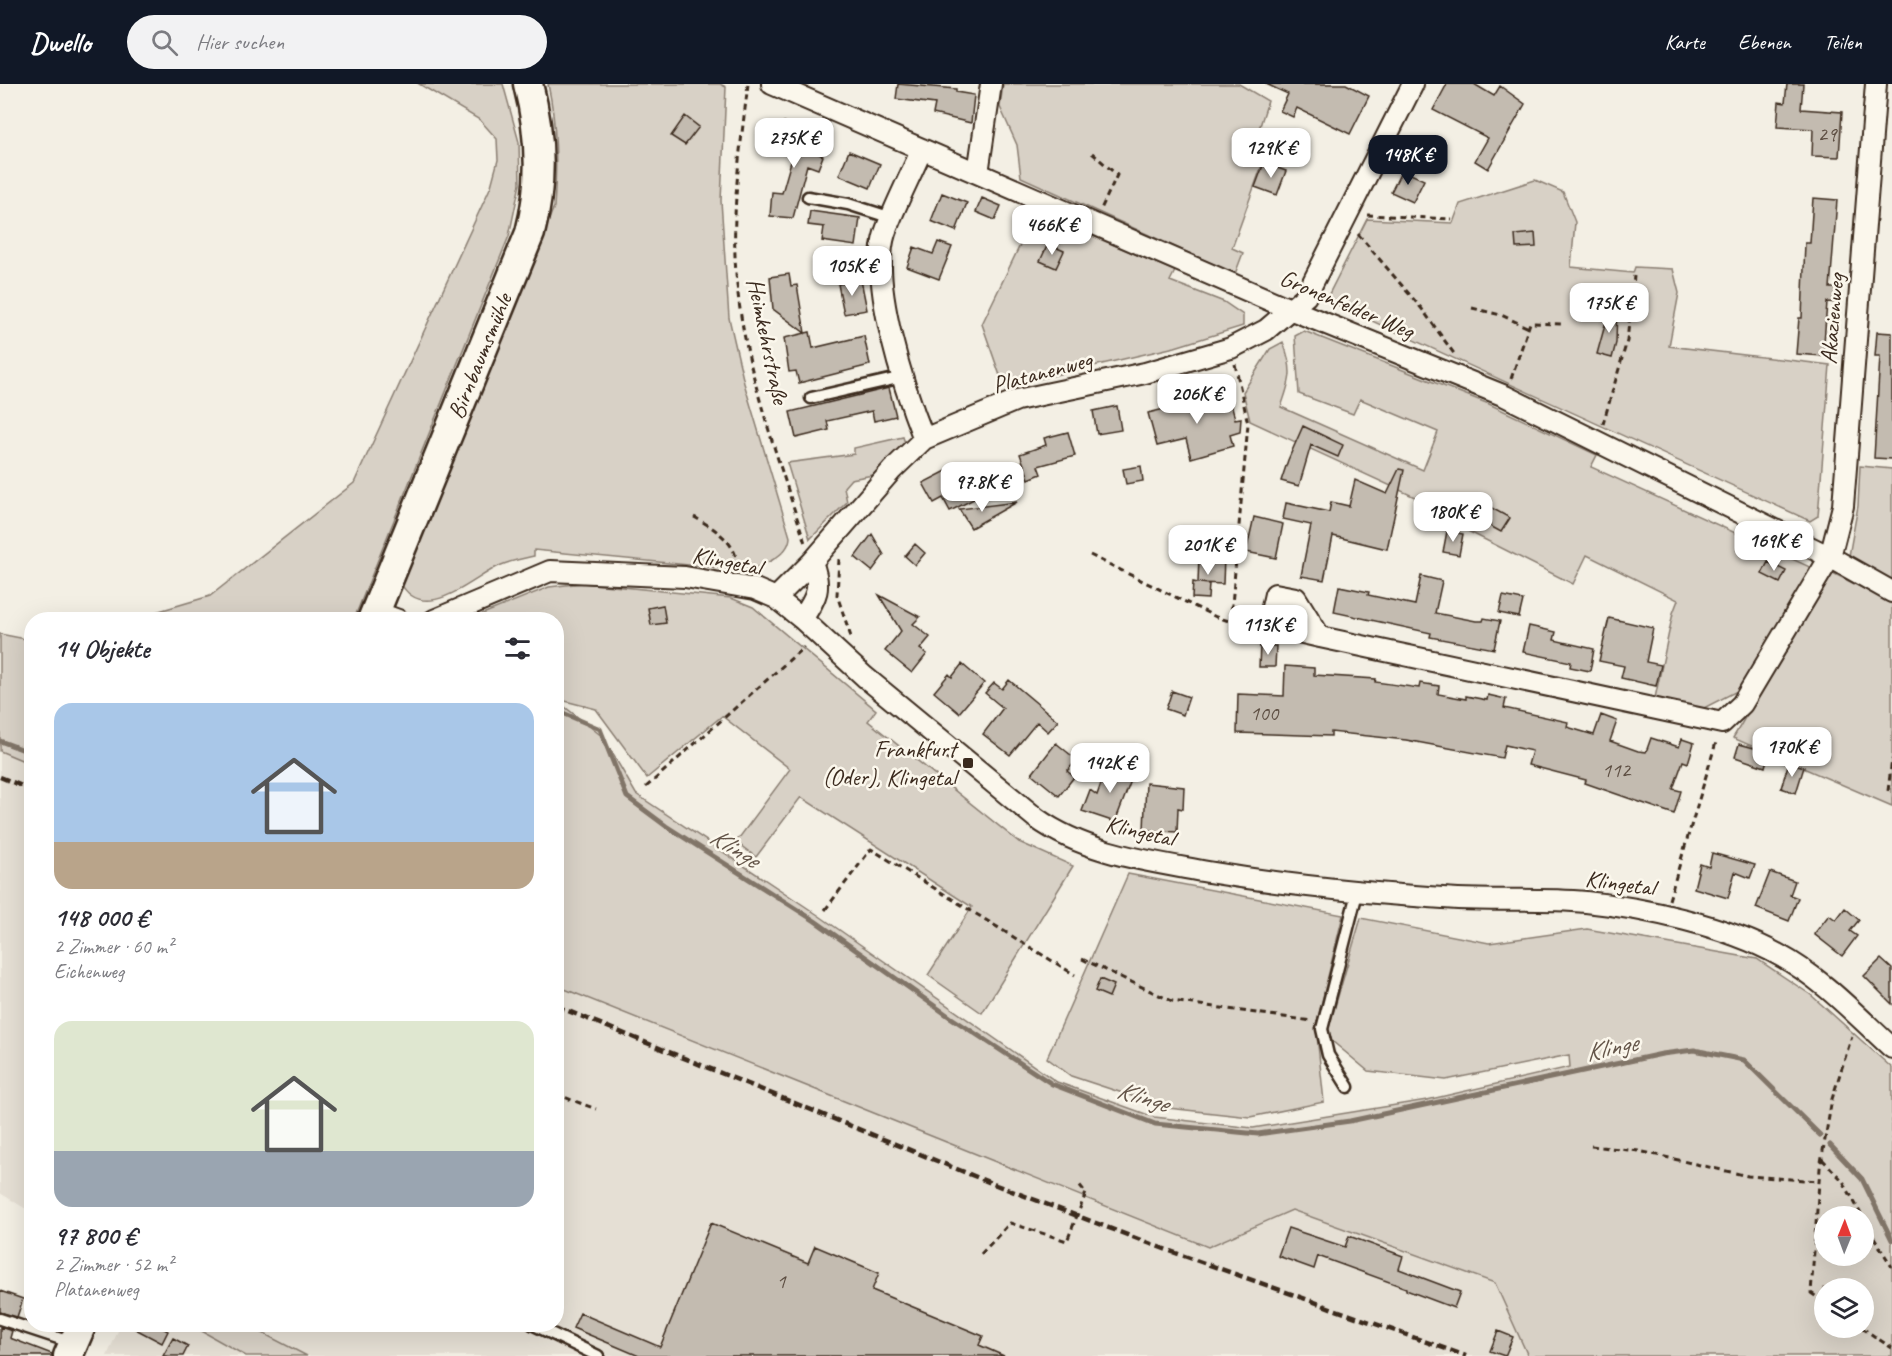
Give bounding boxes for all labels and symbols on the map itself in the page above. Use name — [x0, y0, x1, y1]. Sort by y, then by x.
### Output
pin: 275K € — [745, 118, 843, 169]
house number: 29 — [1818, 121, 1838, 147]
pin: 129K € — [1222, 128, 1320, 179]
pin: 148K € — [1359, 135, 1457, 186]
pin: 466K € — [1003, 205, 1101, 256]
pin: 105K € — [803, 246, 901, 297]
street label: Gronenfelder Weg — [1276, 262, 1421, 347]
street label: Akazienweg — [1813, 270, 1851, 365]
street label: Heimkehrstraße — [740, 275, 796, 409]
pin: 175K € — [1560, 283, 1658, 334]
street label: Birnbaumsmühle — [441, 287, 520, 423]
street label: Platanenweg — [989, 344, 1096, 400]
pin: 206K € — [1148, 374, 1246, 425]
pin: 97.8K € — [927, 462, 1037, 513]
pin: 180K € — [1404, 492, 1502, 543]
pin: 169K € — [1725, 521, 1823, 572]
pin: 201K € — [1159, 525, 1257, 576]
street label: Klingetal — [690, 540, 768, 583]
pin: 113K € — [1219, 605, 1317, 656]
house number: 100 — [1250, 700, 1280, 726]
pin: 170K € — [1743, 727, 1841, 778]
place label: Frankfurt (Oder), Klingetal — [822, 734, 960, 792]
pin: 142K € — [1061, 743, 1159, 794]
marker: Frankfurt (Oder), Klingetal — [961, 756, 975, 770]
house number: 112 — [1602, 757, 1632, 783]
street label: Klingetal — [1103, 809, 1181, 854]
water label: Klinge — [704, 820, 768, 877]
street label: Klingetal — [1583, 863, 1660, 903]
water label: Klinge — [1582, 1025, 1643, 1069]
water label: Klinge — [1113, 1073, 1176, 1121]
north arrow — [1814, 1206, 1874, 1266]
house number: 1 — [776, 1268, 787, 1294]

